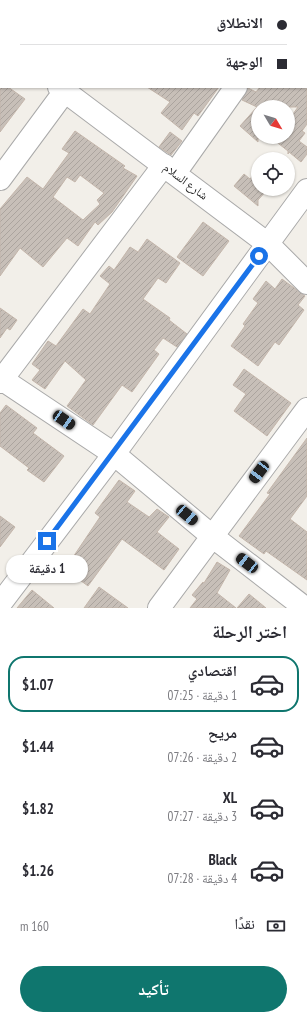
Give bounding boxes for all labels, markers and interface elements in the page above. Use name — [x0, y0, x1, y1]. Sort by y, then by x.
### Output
text: الانطلاق — [217, 13, 263, 32]
text: الوجهة — [225, 52, 263, 71]
north arrow — [251, 100, 295, 144]
map controls — [251, 100, 295, 196]
button: locate — [251, 152, 295, 196]
street label: شارع السلام — [160, 159, 211, 203]
route start — [250, 247, 268, 265]
car — [51, 408, 77, 432]
car — [247, 459, 271, 485]
car — [174, 503, 200, 527]
route end — [38, 532, 56, 550]
car — [234, 551, 260, 575]
callout: 1 دقيقة — [6, 555, 88, 583]
text: 1 دقيقة — [29, 560, 65, 577]
text: اختر الرحلة — [212, 620, 287, 643]
text: اقتصادي — [188, 661, 237, 680]
icon: car — [249, 666, 285, 702]
text: $1.07 — [22, 675, 54, 694]
text: 1 دقيقة · 07:25 — [168, 687, 237, 704]
text: مريح — [208, 723, 237, 742]
icon: car — [249, 728, 285, 764]
text: $1.44 — [22, 737, 54, 756]
text: 2 دقيقة · 07:26 — [168, 749, 237, 766]
text: XL — [223, 788, 237, 807]
icon: car — [249, 790, 285, 826]
text: $1.82 — [22, 799, 54, 818]
text: 3 دقيقة · 07:27 — [168, 808, 237, 825]
text: Black — [208, 850, 237, 869]
icon: car — [249, 852, 285, 888]
text: $1.26 — [22, 861, 54, 880]
text: 4 دقيقة · 07:28 — [168, 870, 237, 887]
text: نقدًا — [234, 914, 255, 933]
icon: cash — [265, 915, 287, 937]
text: 160 m — [20, 918, 49, 935]
button: تأكيد — [20, 966, 287, 1012]

